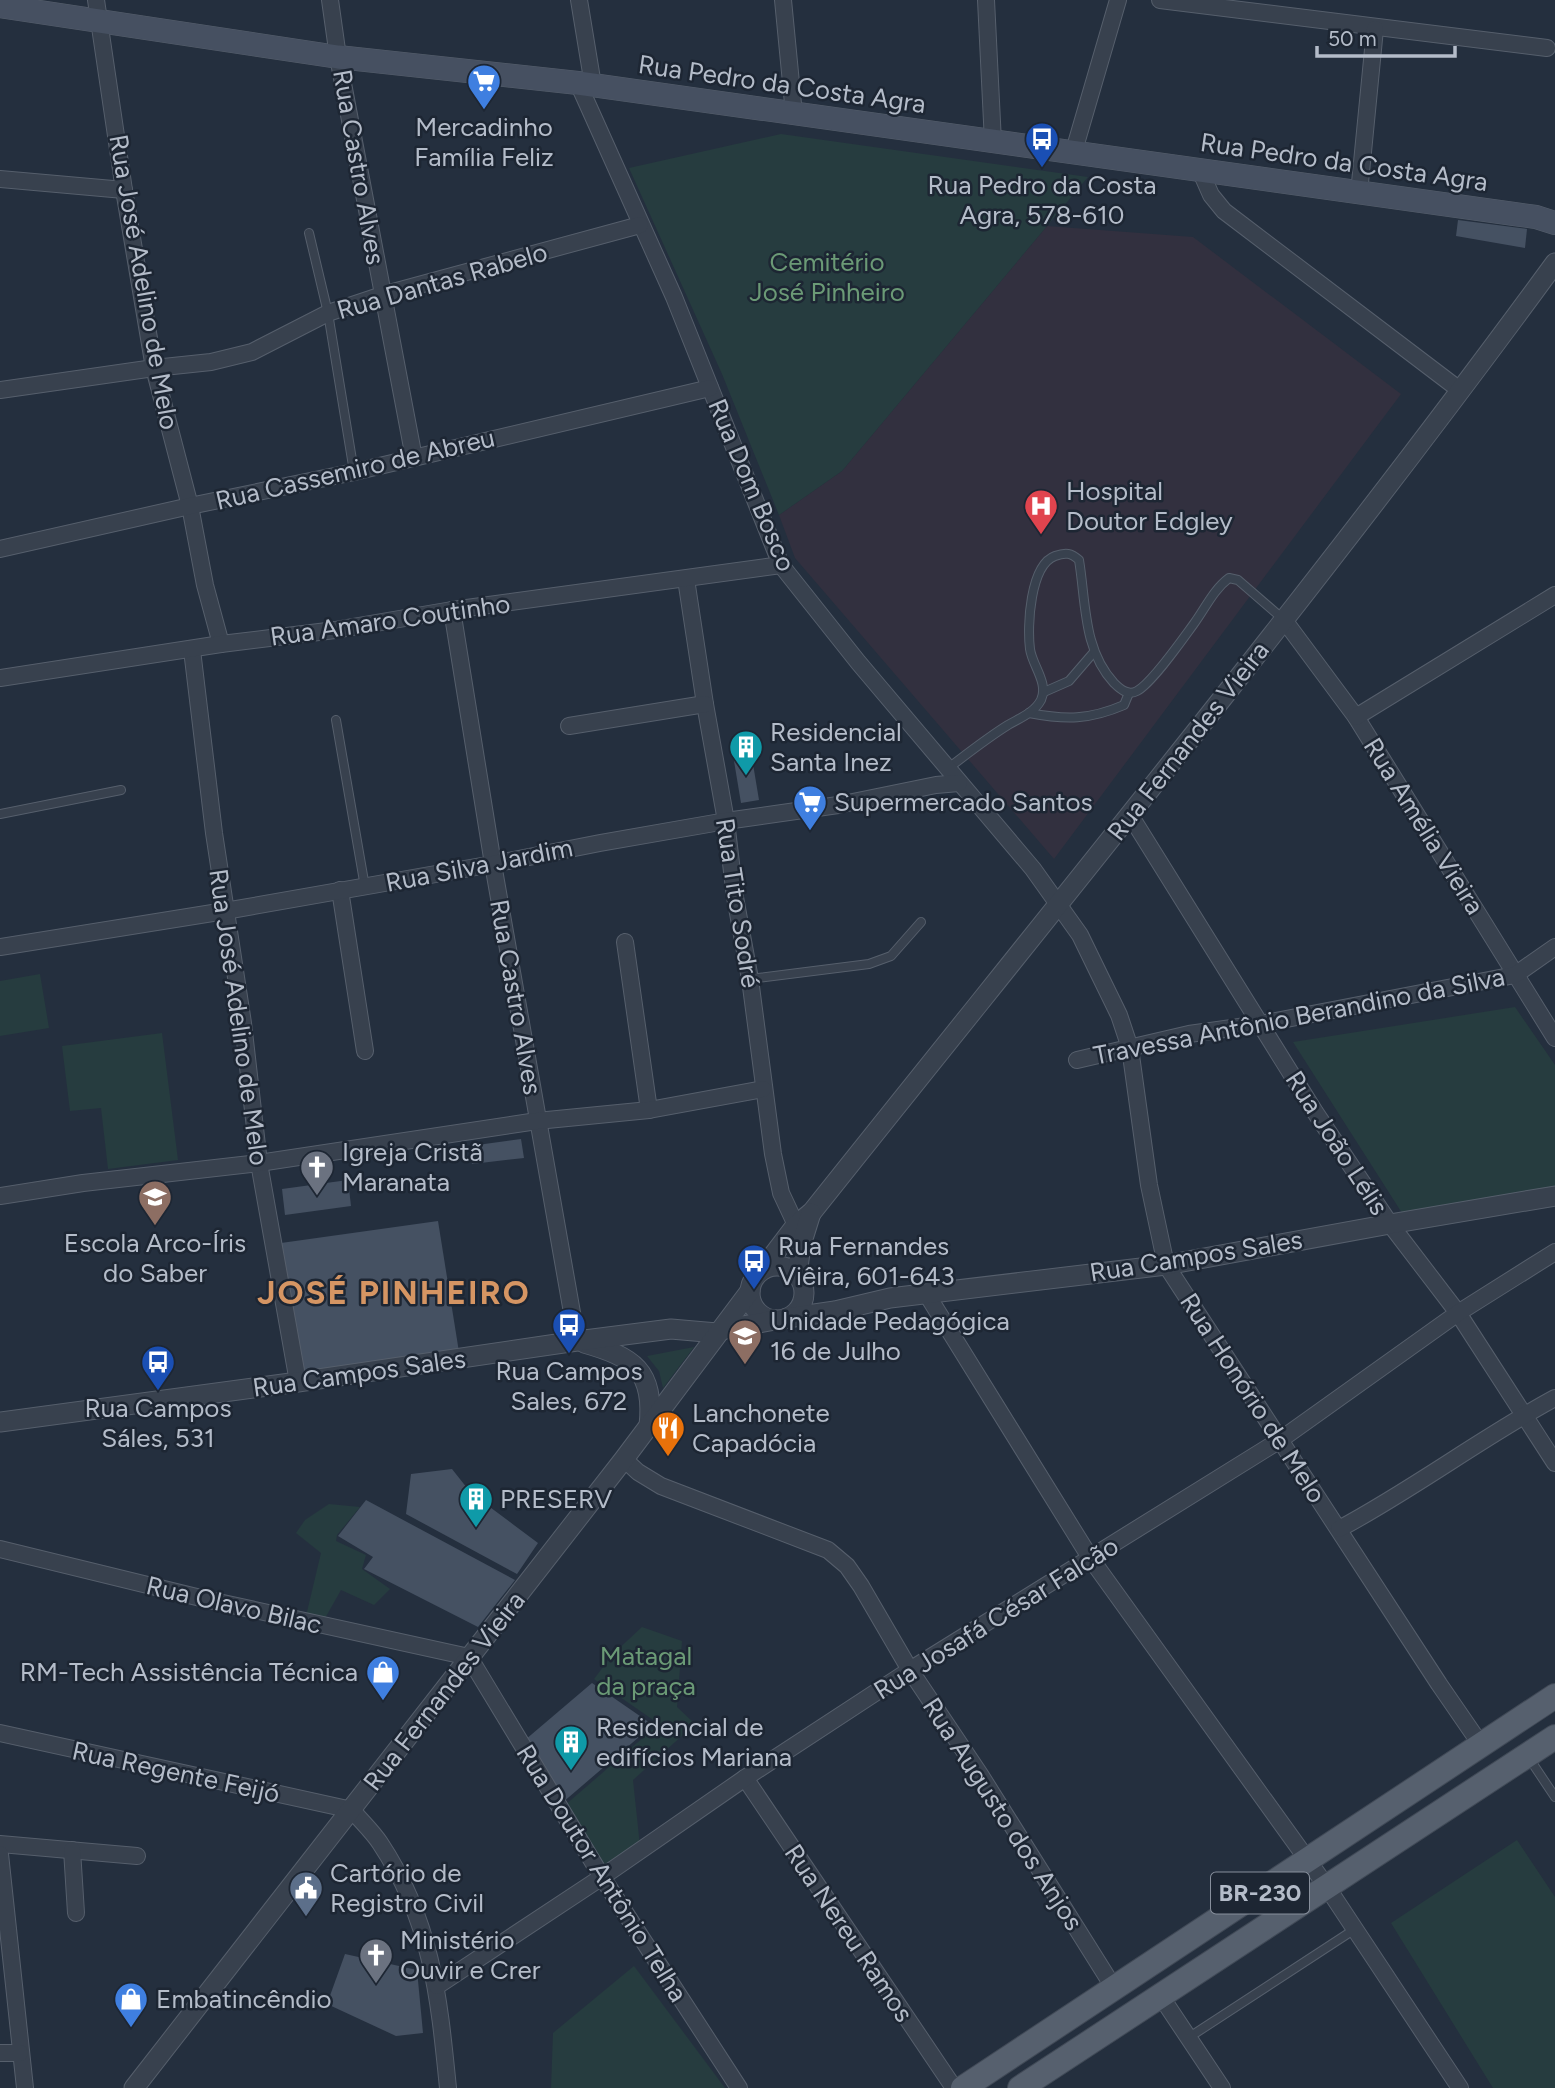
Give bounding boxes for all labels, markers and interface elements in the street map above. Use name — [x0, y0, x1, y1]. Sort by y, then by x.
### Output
scale bar — [1317, 14, 1455, 58]
text: 50 m — [1328, 26, 1377, 51]
street label: Rua Pedro da Costa Agra — [636, 48, 928, 120]
supermarket icon: Mercadinho Família Feliz — [465, 62, 503, 111]
street label: Rua Castro Alves — [326, 67, 392, 267]
place label: Mercadinho Família Feliz — [414, 111, 554, 173]
bus stop icon: Rua Pedro da Costa Agra, 578-610 — [1023, 120, 1061, 169]
street label: Rua Pedro da Costa Agra — [1198, 126, 1490, 198]
street label: Rua José Adelino de Melo — [102, 132, 186, 432]
place label: Rua Pedro da Costa Agra, 578-610 — [928, 169, 1156, 231]
street label: Rua Dantas Rabelo — [333, 236, 551, 326]
park label: Cemitério José Pinheiro — [749, 246, 905, 308]
street label: Rua Dom Bosco — [701, 394, 803, 576]
street label: Rua Cassemiro de Abreu — [212, 421, 498, 517]
place label: Hospital Doutor Edgley — [1066, 475, 1233, 537]
hospital icon: Hospital Doutor Edgley — [1022, 487, 1060, 536]
street label: Rua Amaro Coutinho — [268, 587, 512, 653]
street label: Rua Fernandes Vieira — [1100, 635, 1276, 847]
place label: Residencial Santa Inez — [770, 716, 902, 778]
building icon: Residencial Santa Inez — [727, 728, 765, 777]
street label: Rua Amélia Vieira — [1357, 732, 1491, 920]
supermarket icon: Supermercado Santos — [791, 783, 829, 832]
place label: Supermercado Santos — [834, 786, 1093, 818]
street label: Rua Tito Sodré — [709, 816, 767, 990]
street label: Rua Silva Jardim — [383, 831, 575, 899]
street label: Rua José Adelino de Melo — [202, 867, 276, 1167]
street label: Rua Castro Alves — [483, 897, 549, 1097]
street label: Travessa Antônio Berandino da Silva — [1091, 960, 1507, 1072]
street label: Rua João Lélis — [1279, 1065, 1395, 1221]
place label: Igreja Cristã Maranata — [342, 1136, 483, 1198]
church icon: Igreja Cristã Maranata — [298, 1148, 336, 1197]
school or university icon: Escola Arco-Íris do Saber — [136, 1178, 174, 1227]
street label: Rua Campos Sales — [1087, 1223, 1305, 1289]
place label: Escola Arco-Íris do Saber — [64, 1227, 246, 1289]
place label: Rua Fernandes Viêira, 601-643 — [778, 1230, 955, 1292]
bus stop icon: Rua Fernandes Viêira, 601-643 — [735, 1242, 773, 1291]
district label: JOSÉ PINHEIRO — [257, 1273, 531, 1312]
street label: Rua Honório de Melo — [1173, 1287, 1333, 1509]
place label: Unidade Pedagógica 16 de Julho — [770, 1305, 1010, 1367]
bus stop icon: Rua Campos Sales, 672 — [550, 1306, 588, 1355]
school or university icon: Unidade Pedagógica 16 de Julho — [726, 1317, 764, 1366]
street label: Rua Campos Sales — [250, 1342, 468, 1404]
bus stop icon: Rua Campos Sáles, 531 — [139, 1343, 177, 1392]
place label: Rua Campos Sales, 672 — [495, 1355, 643, 1417]
place label: Rua Campos Sáles, 531 — [84, 1392, 232, 1454]
place label: Lanchonete Capadócia — [692, 1397, 830, 1459]
restaurant icon: Lanchonete Capadócia — [649, 1409, 687, 1458]
building icon: PRESERV — [457, 1480, 495, 1529]
place label: PRESERV — [500, 1483, 612, 1515]
street label: Rua Josafá César Falcão — [868, 1530, 1124, 1706]
street label: Rua Olavo Bilac — [143, 1569, 325, 1641]
street label: Rua Fernandes Vieira — [356, 1585, 532, 1797]
park label: Matagal da praça — [596, 1640, 696, 1702]
shop icon: RM-Tech Assistência Técnica — [364, 1653, 402, 1702]
place label: RM-Tech Assistência Técnica — [20, 1656, 358, 1688]
street label: Rua Augusto dos Anjos — [916, 1692, 1090, 1936]
place label: Residencial de edifícios Mariana — [596, 1711, 792, 1773]
building icon: Residencial de edifícios Mariana — [552, 1723, 590, 1772]
street label: Rua Regente Feijó — [69, 1734, 283, 1810]
street label: Rua Doutor Antônio Telha — [510, 1738, 694, 2008]
street label: Rua Nereu Ramos — [778, 1838, 920, 2028]
place label: Cartório de Registro Civil — [330, 1857, 484, 1919]
public building icon: Cartório de Registro Civil — [287, 1869, 325, 1918]
road number: BR-230 — [1211, 1872, 1309, 1914]
place label: Ministério Ouvir e Crer — [400, 1924, 541, 1986]
church icon: Ministério Ouvir e Crer — [357, 1936, 395, 1985]
shop icon: Embatincêndio — [112, 1980, 150, 2029]
place label: Embatincêndio — [156, 1983, 332, 2015]

